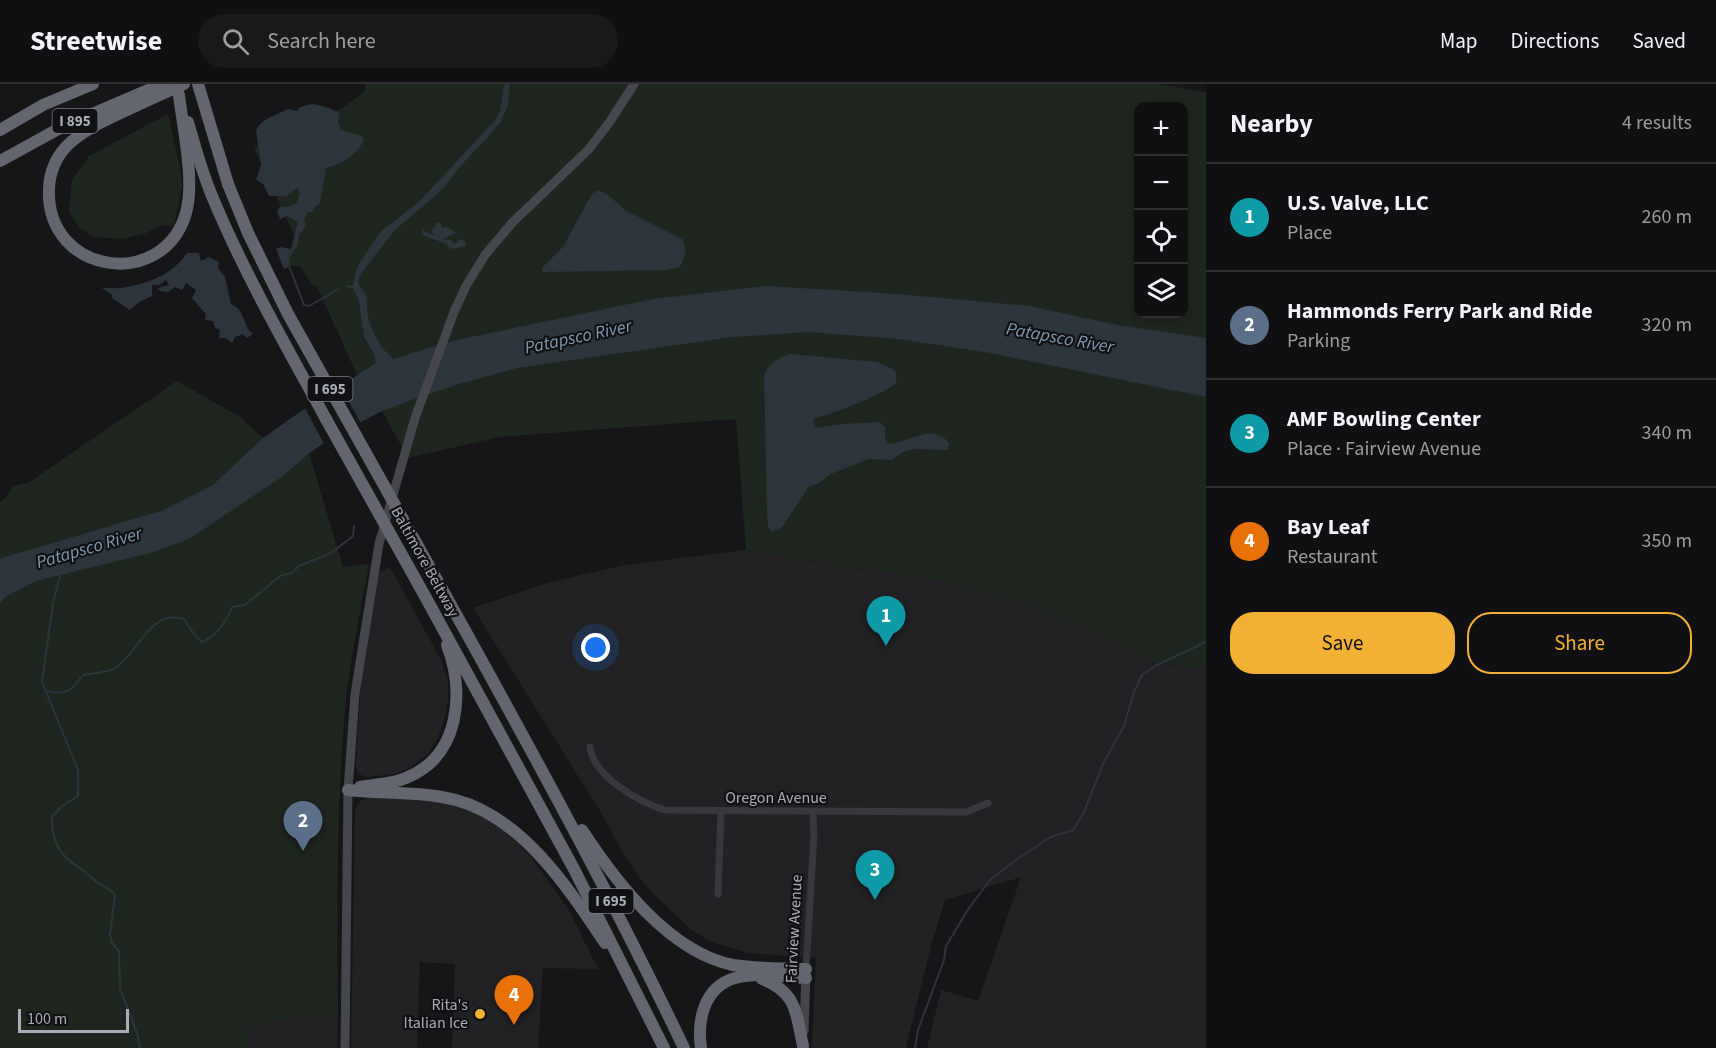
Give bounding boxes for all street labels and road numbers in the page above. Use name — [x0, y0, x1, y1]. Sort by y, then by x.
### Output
road number: I 895 — [52, 109, 98, 133]
road number: I 695 — [308, 377, 352, 401]
street label: Baltimore Beltway — [386, 503, 465, 622]
street label: Oregon Avenue — [725, 787, 827, 809]
street label: Fairview Avenue — [780, 874, 808, 984]
road number: I 695 — [588, 889, 634, 913]

